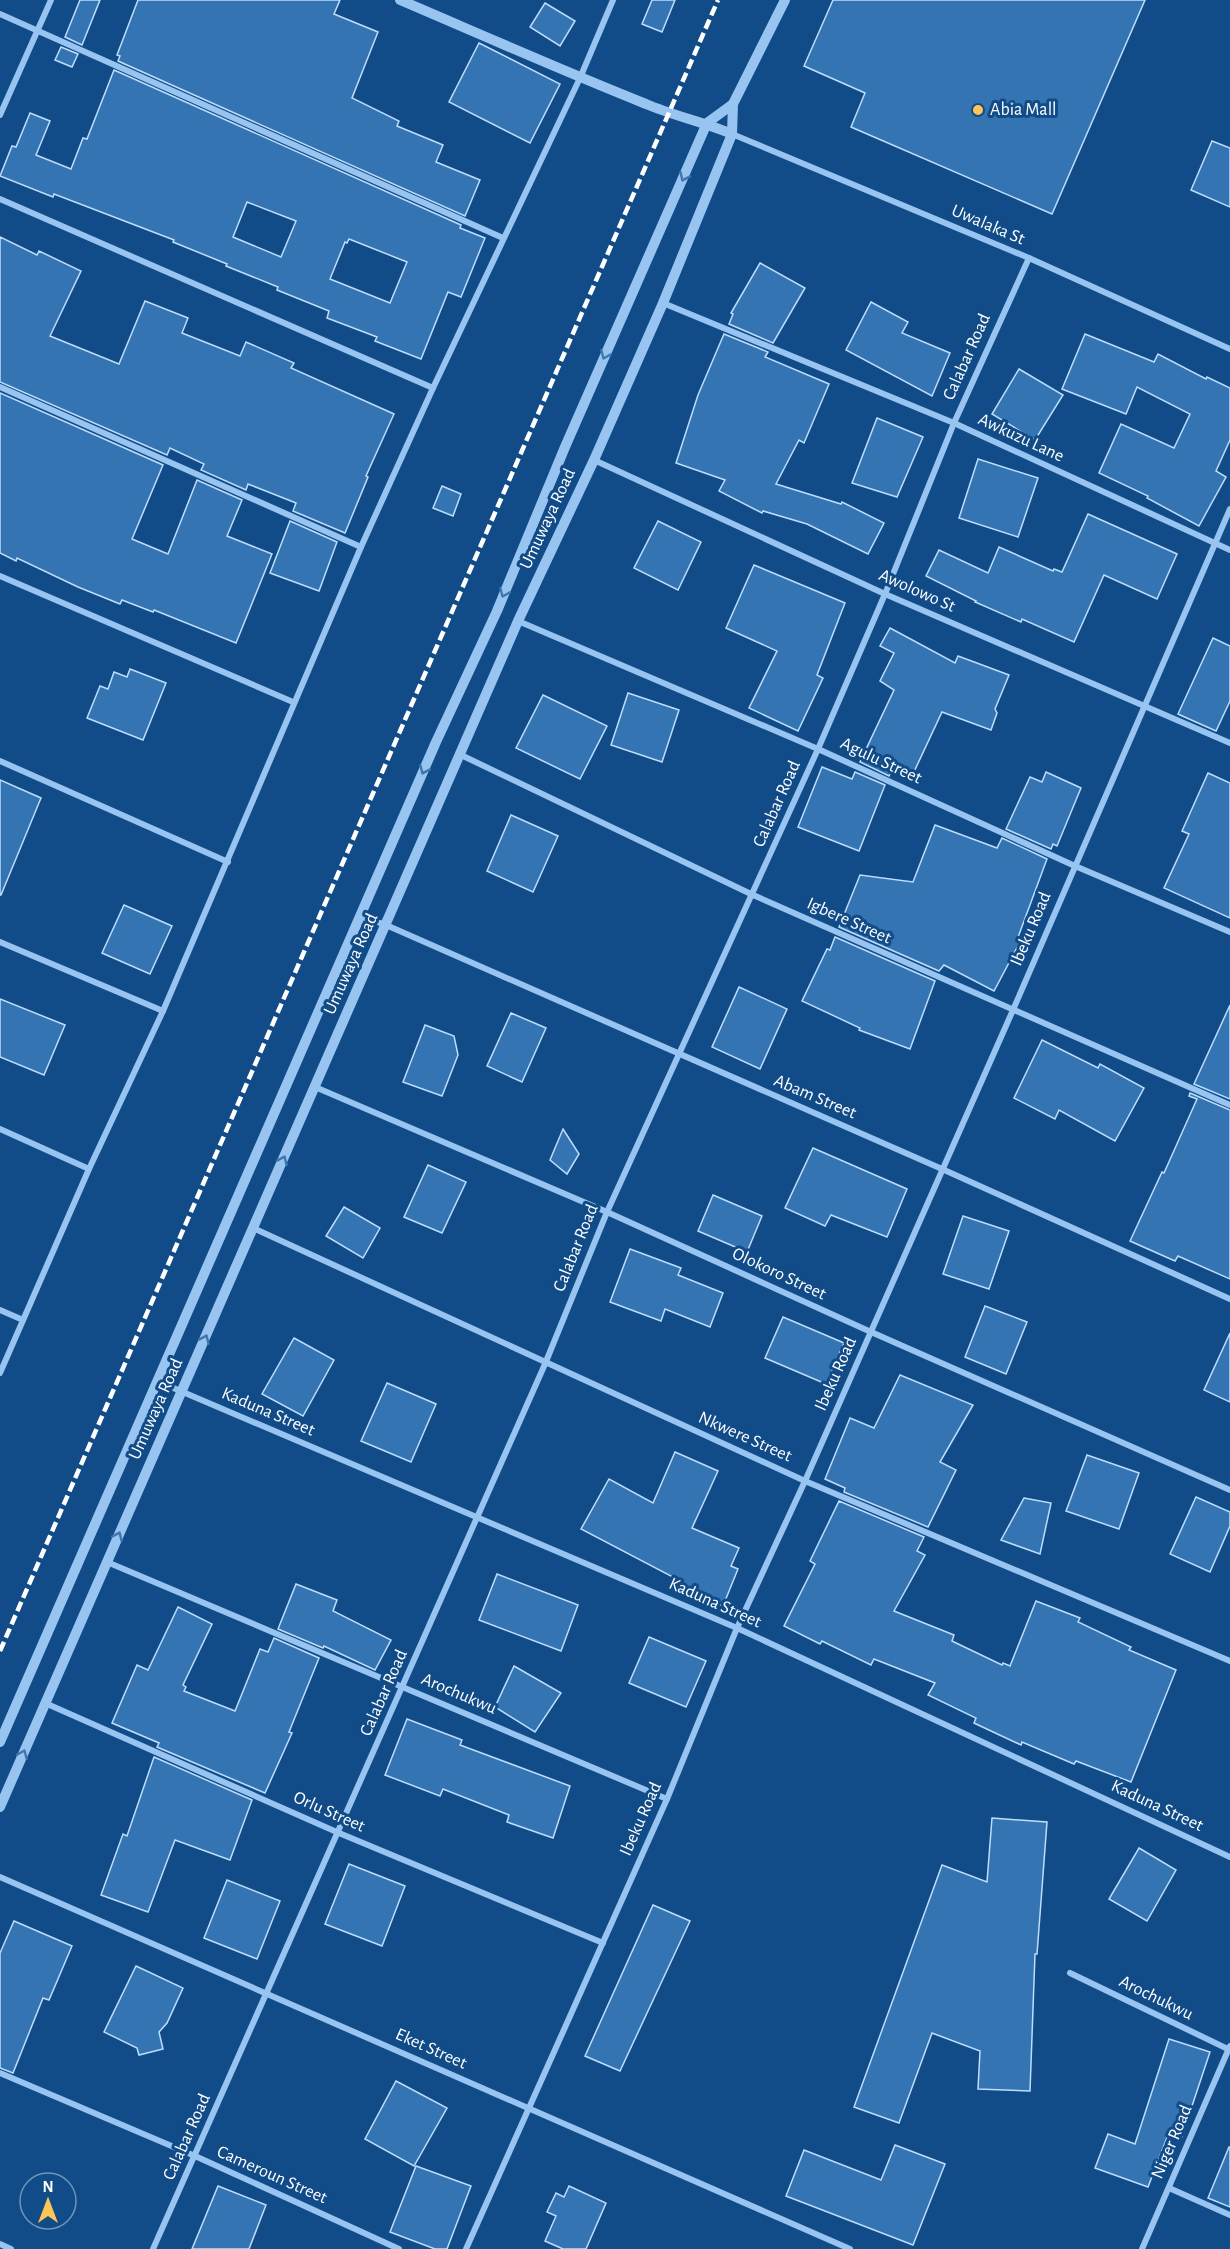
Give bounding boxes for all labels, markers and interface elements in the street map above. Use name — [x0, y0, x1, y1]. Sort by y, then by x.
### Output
place label: Abia Mall — [990, 101, 1057, 119]
marker: Abia Mall — [971, 103, 985, 117]
one-way arrow — [679, 170, 691, 181]
street label: Uwalaka St — [949, 202, 1027, 249]
street label: Calabar Road — [940, 311, 994, 403]
one-way arrow — [600, 349, 612, 360]
street label: Awkuzu Lane — [975, 410, 1067, 466]
street label: Umuwaya Road — [517, 466, 579, 572]
street label: Awolowo St — [876, 566, 958, 616]
one-way arrow — [499, 586, 511, 597]
street label: Agulu Street — [838, 734, 925, 788]
street label: Calabar Road — [750, 758, 804, 850]
one-way arrow — [419, 764, 431, 775]
street label: Ibeku Road — [1007, 889, 1055, 969]
street label: Igbere Street — [804, 894, 894, 948]
street label: Umuwaya Road — [321, 911, 381, 1017]
street label: Abam Street — [771, 1072, 859, 1122]
one-way arrow — [276, 1155, 288, 1166]
street label: Calabar Road — [550, 1202, 602, 1294]
street label: Olokoro Street — [729, 1244, 829, 1304]
one-way arrow — [197, 1334, 209, 1345]
street label: Ibeku Road — [812, 1334, 860, 1414]
street label: Umuwaya Road — [126, 1356, 186, 1462]
street label: Kaduna Street — [219, 1384, 317, 1440]
street label: Nkwere Street — [696, 1408, 795, 1466]
one-way arrow — [111, 1532, 123, 1543]
street label: Kaduna Street — [666, 1575, 764, 1632]
street label: Calabar Road — [357, 1647, 411, 1739]
street label: Arochukwu — [419, 1670, 499, 1718]
one-way arrow — [16, 1749, 28, 1760]
street label: Kaduna Street — [1108, 1777, 1206, 1835]
street label: Ibeku Road — [617, 1779, 665, 1859]
street label: Orlu Street — [291, 1788, 368, 1836]
street label: Arochukwu — [1116, 1972, 1196, 2024]
street label: Eket Street — [393, 2025, 470, 2073]
street label: Calabar Road — [160, 2091, 214, 2183]
street label: Niger Road — [1148, 2102, 1196, 2182]
street label: Cameroun Street — [214, 2143, 330, 2207]
north arrow — [18, 2171, 78, 2231]
text: N — [42, 2179, 54, 2195]

